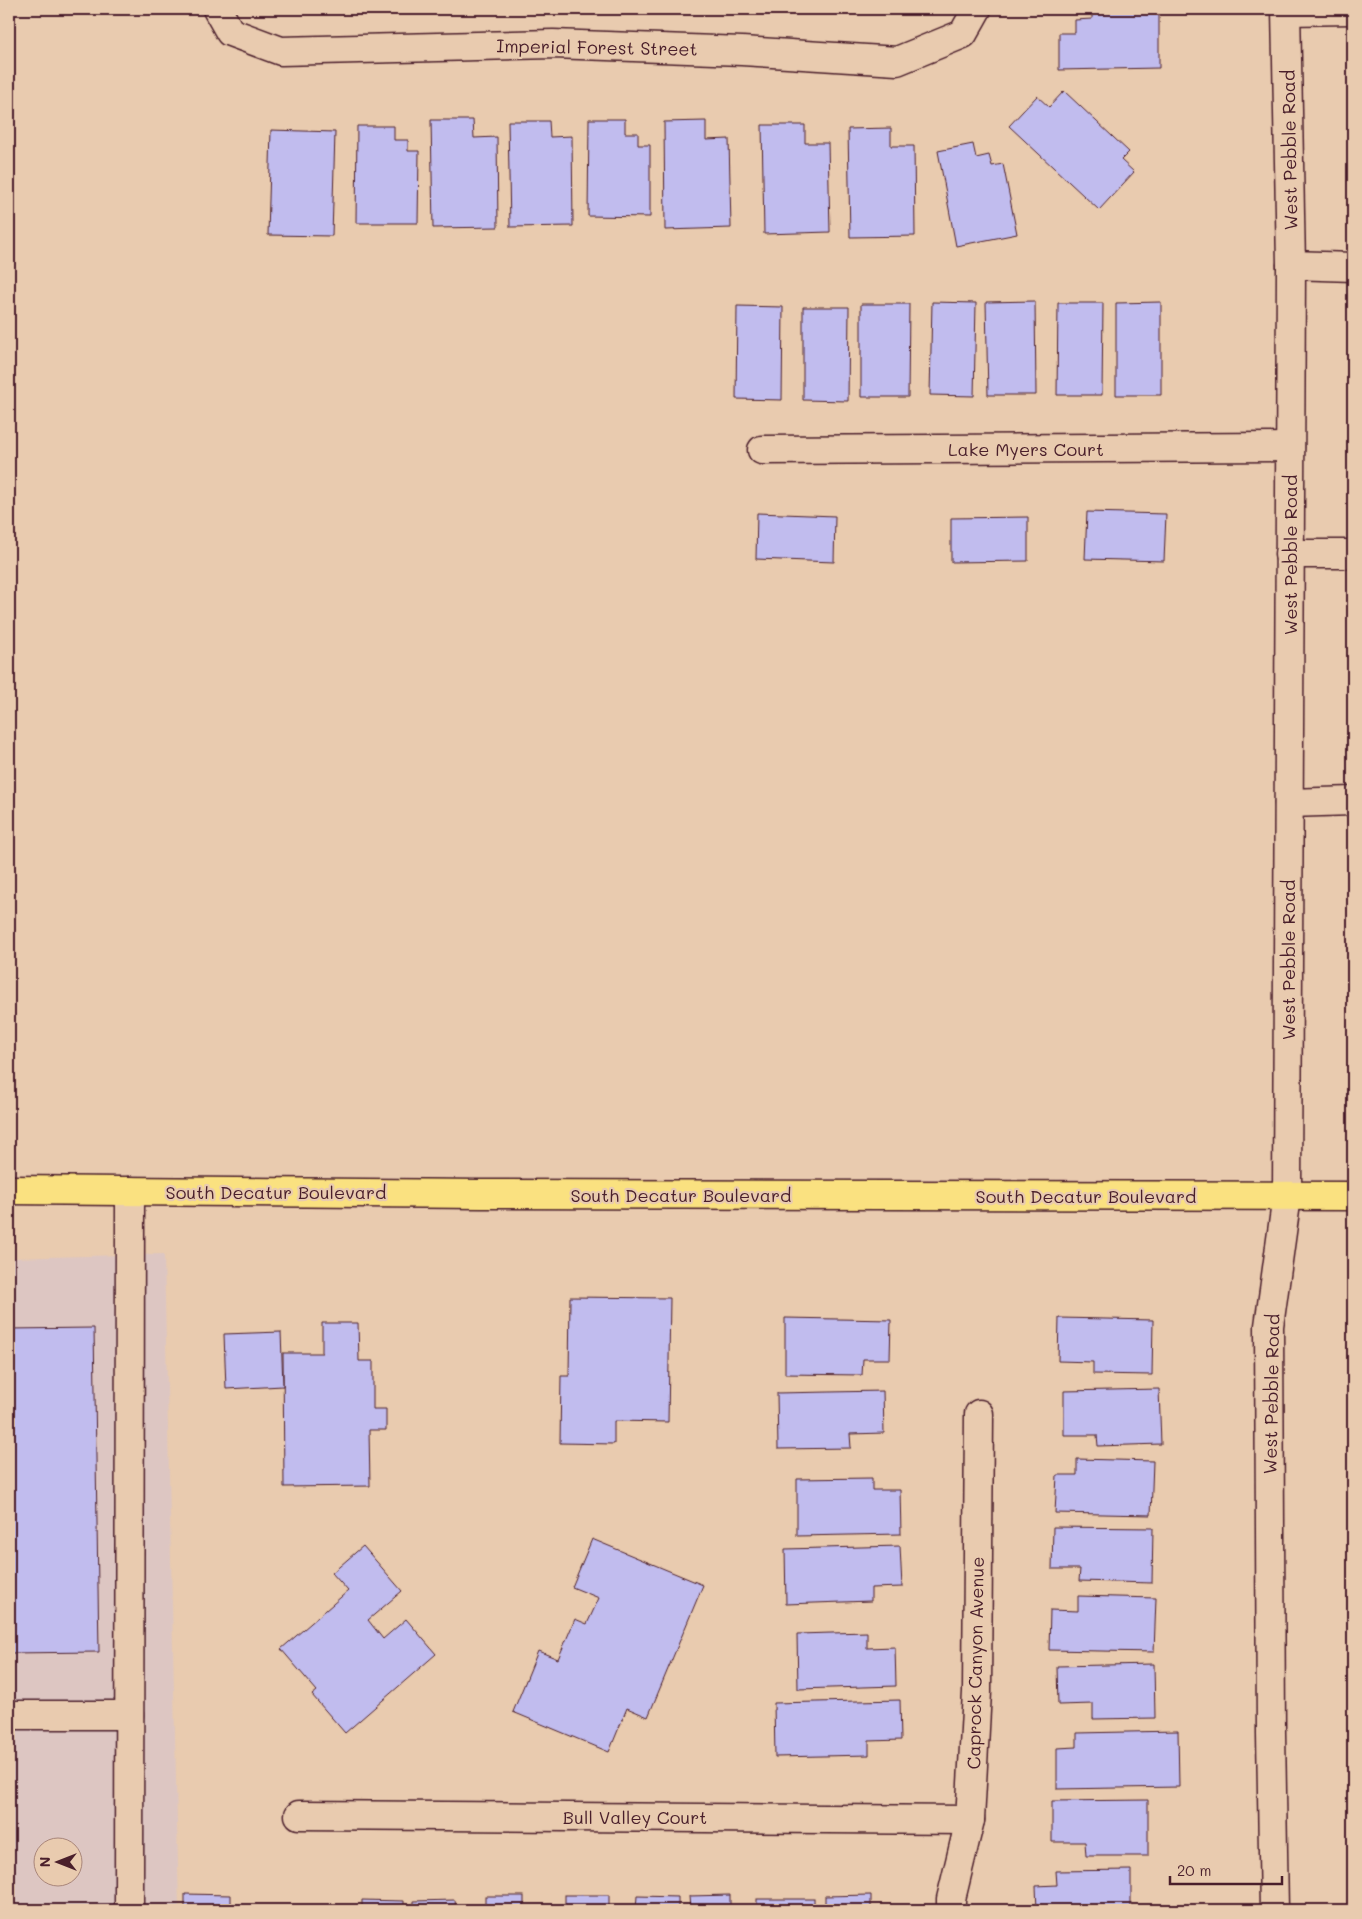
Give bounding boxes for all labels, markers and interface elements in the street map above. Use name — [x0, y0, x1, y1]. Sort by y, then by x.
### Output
street label: Imperial Forest Street — [496, 33, 698, 61]
street label: West Pebble Road — [1276, 69, 1302, 231]
street label: Lake Myers Court — [948, 437, 1104, 461]
street label: West Pebble Road — [1278, 475, 1302, 635]
street label: West Pebble Road — [1276, 880, 1300, 1040]
street label: South Decatur Boulevard — [166, 1180, 386, 1204]
street label: South Decatur Boulevard — [571, 1183, 791, 1207]
street label: South Decatur Boulevard — [976, 1184, 1196, 1208]
street label: West Pebble Road — [1258, 1313, 1284, 1475]
street label: Caprock Canyon Avenue — [961, 1556, 989, 1770]
street label: Bull Valley Court — [563, 1805, 707, 1829]
north arrow — [32, 1836, 82, 1886]
scale bar — [1170, 1854, 1282, 1886]
text: N — [35, 1857, 54, 1867]
text: 20 m — [1177, 1860, 1211, 1880]

